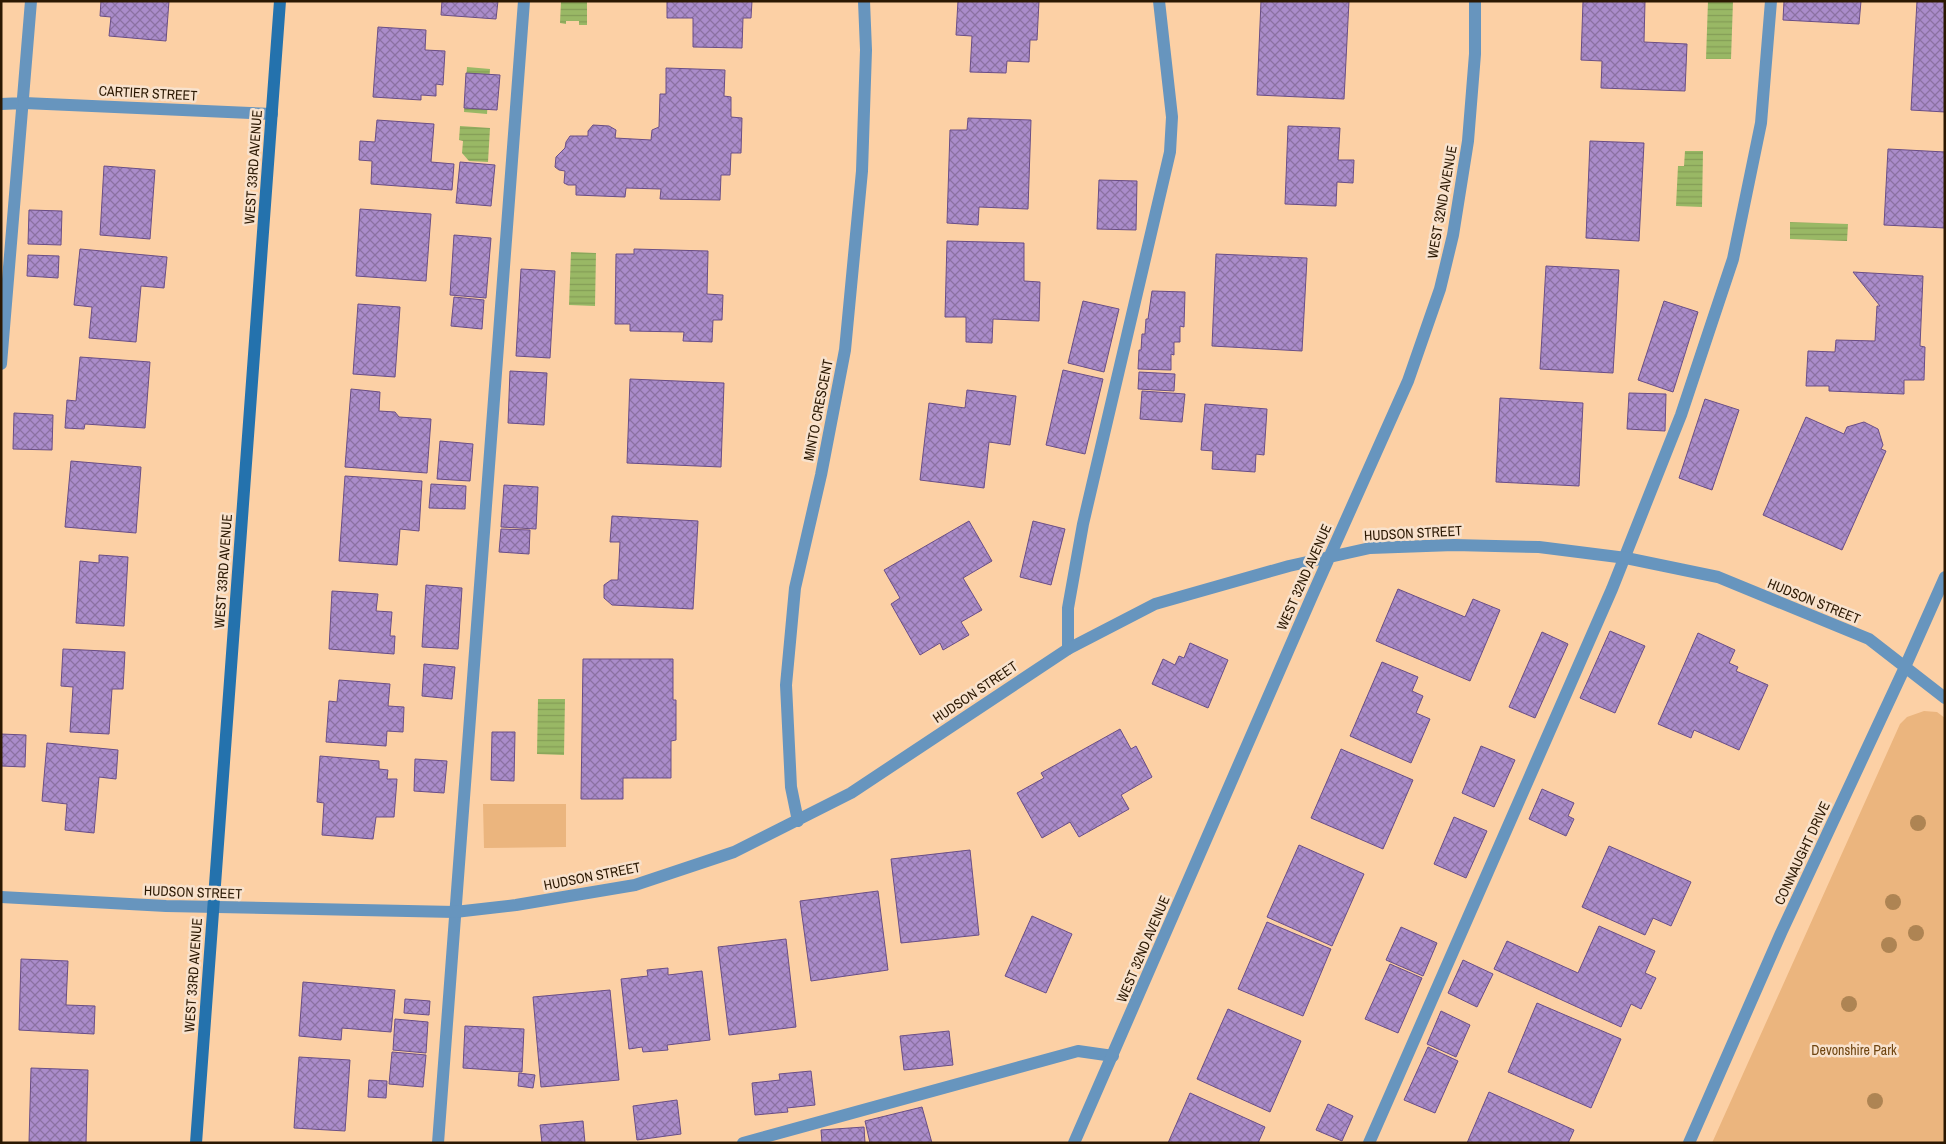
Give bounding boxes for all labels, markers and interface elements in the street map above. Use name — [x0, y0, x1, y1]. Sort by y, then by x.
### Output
street label: CARTIER STREET — [98, 81, 198, 105]
street label: WEST 33RD AVENUE — [240, 109, 266, 225]
street label: WEST 32ND AVENUE — [1423, 144, 1461, 260]
street label: MINTO CRESCENT — [799, 358, 837, 462]
street label: WEST 33RD AVENUE — [210, 513, 236, 629]
street label: WEST 32ND AVENUE — [1273, 521, 1335, 633]
street label: HUDSON STREET — [1363, 521, 1463, 545]
street label: HUDSON STREET — [1765, 574, 1863, 628]
street label: HUDSON STREET — [929, 657, 1021, 727]
street label: CONNAUGHT DRIVE — [1770, 798, 1834, 908]
street label: HUDSON STREET — [542, 858, 642, 894]
street label: HUDSON STREET — [144, 881, 242, 903]
street label: WEST 32ND AVENUE — [1112, 893, 1174, 1005]
street label: WEST 33RD AVENUE — [180, 917, 206, 1033]
park label: Devonshire Park — [1811, 1041, 1897, 1059]

